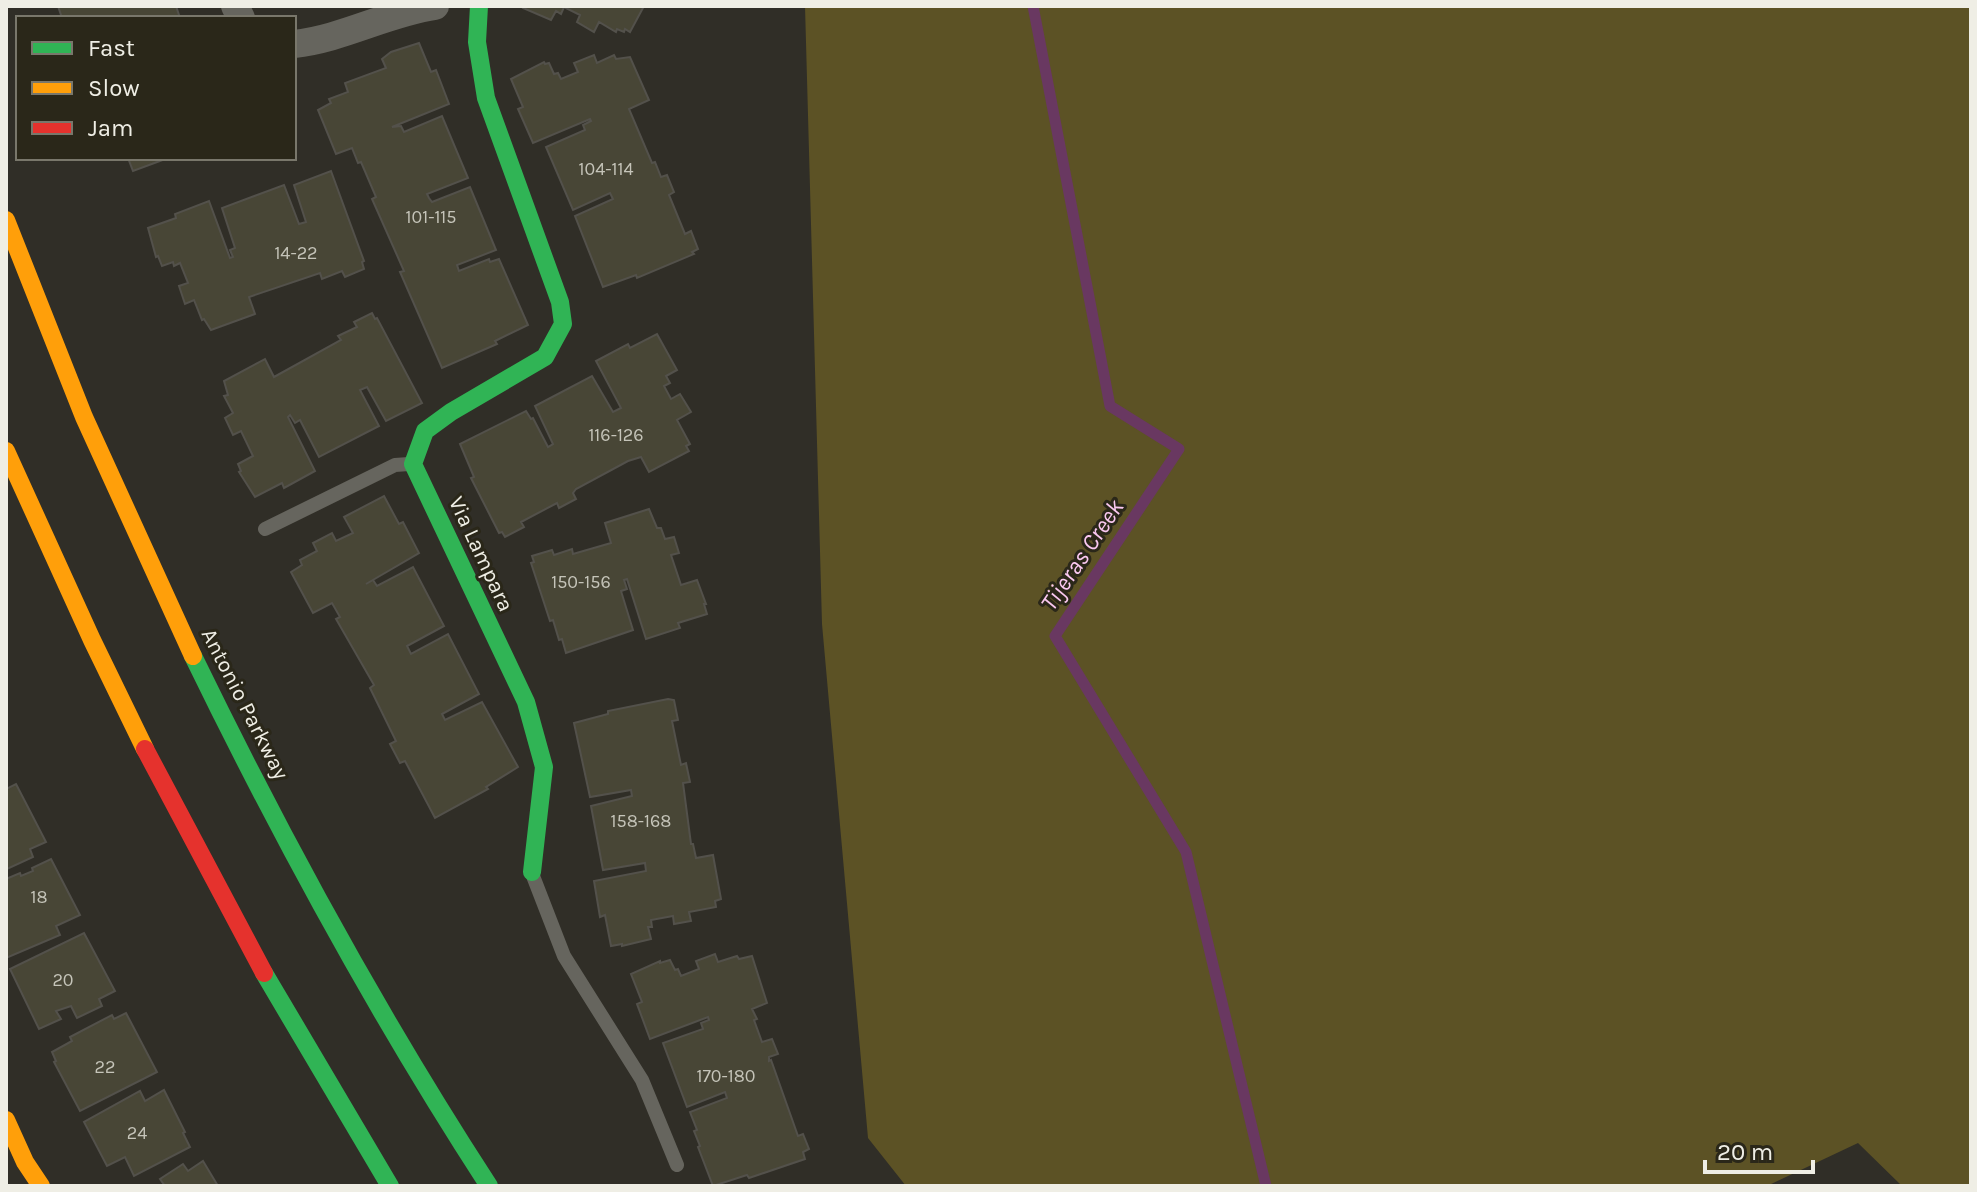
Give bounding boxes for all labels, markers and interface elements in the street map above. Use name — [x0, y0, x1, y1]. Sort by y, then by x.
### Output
legend — [16, 16, 296, 160]
text: Fast — [88, 34, 135, 62]
text: Slow — [88, 74, 140, 102]
text: Jam — [88, 114, 133, 142]
house number: 104-114 — [579, 158, 633, 180]
house number: 101-115 — [406, 206, 456, 228]
house number: 14-22 — [274, 242, 318, 264]
house number: 116-126 — [588, 424, 644, 446]
street label: Via Lampara — [443, 492, 519, 616]
water label: Tijeras Creek — [1035, 493, 1130, 616]
house number: 150-156 — [551, 571, 611, 593]
street label: Antonio Parkway — [196, 624, 294, 784]
house number: 158-168 — [611, 810, 671, 832]
house number: 18 — [30, 886, 48, 908]
house number: 20 — [52, 969, 74, 991]
house number: 22 — [95, 1056, 115, 1078]
house number: 170-180 — [696, 1065, 756, 1087]
house number: 24 — [127, 1122, 147, 1144]
scale bar — [1705, 1124, 1813, 1174]
text: 20 m — [1717, 1138, 1773, 1166]

